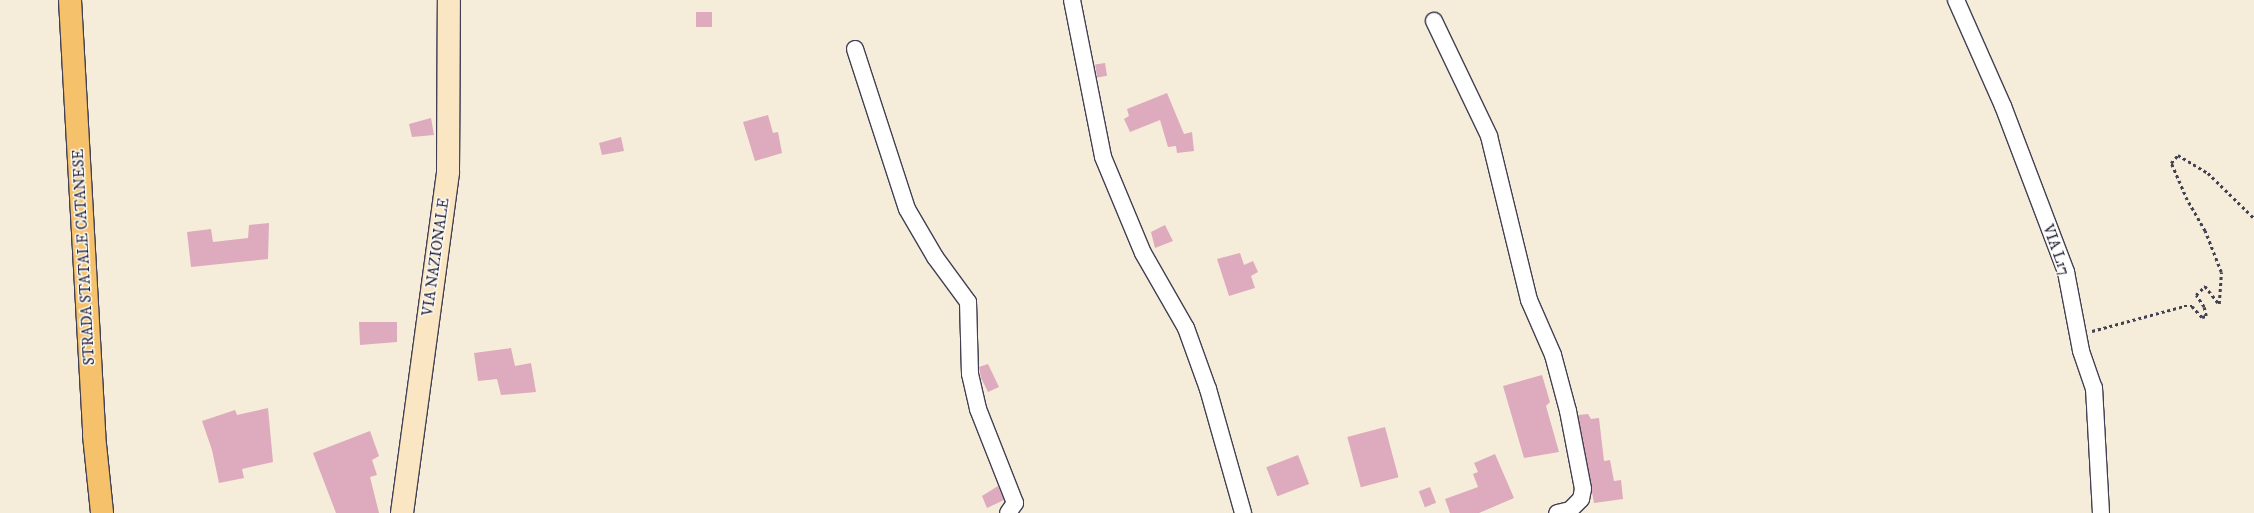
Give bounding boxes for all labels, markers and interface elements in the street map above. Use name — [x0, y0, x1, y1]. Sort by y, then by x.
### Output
street label: STRADA STATALE CATANESE — [69, 148, 99, 366]
street label: VIA NAZIONALE — [419, 197, 453, 317]
street label: VIA L17 — [2039, 222, 2073, 278]

